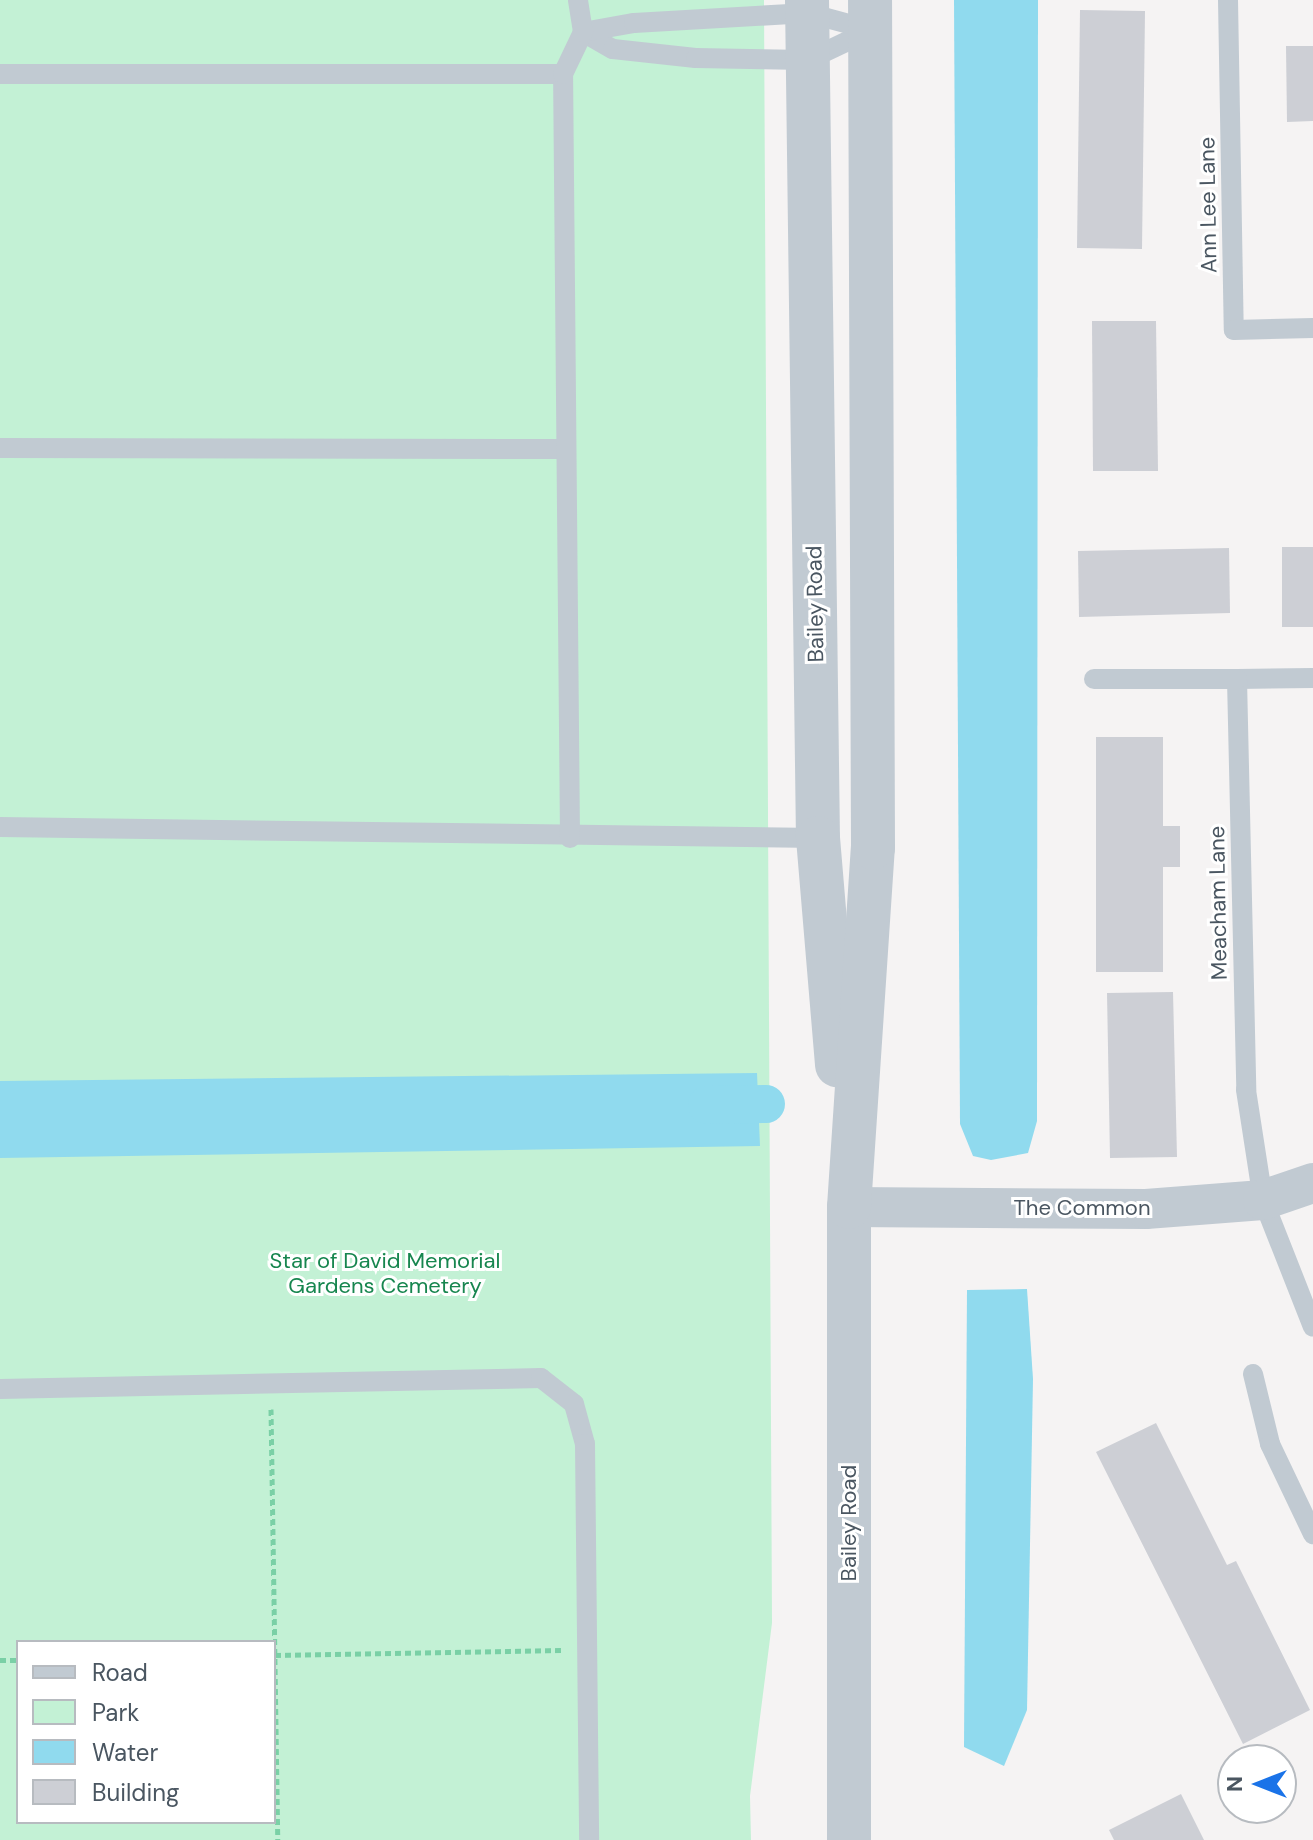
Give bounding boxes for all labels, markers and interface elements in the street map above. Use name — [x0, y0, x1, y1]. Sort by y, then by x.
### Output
street label: Ann Lee Lane — [1194, 137, 1222, 273]
street label: Bailey Road — [801, 545, 829, 663]
street label: Meacham Lane — [1203, 826, 1233, 980]
street label: The Common — [1013, 1195, 1151, 1221]
park label: Star of David Memorial Gardens Cemetery — [270, 1247, 500, 1298]
street label: Bailey Road — [836, 1465, 862, 1581]
legend — [16, 1640, 276, 1824]
text: Road — [92, 1657, 148, 1688]
text: Park — [92, 1697, 139, 1728]
text: Water — [92, 1737, 158, 1768]
north arrow — [1217, 1744, 1297, 1824]
text: N — [1220, 1776, 1249, 1792]
text: Building — [92, 1777, 179, 1808]

